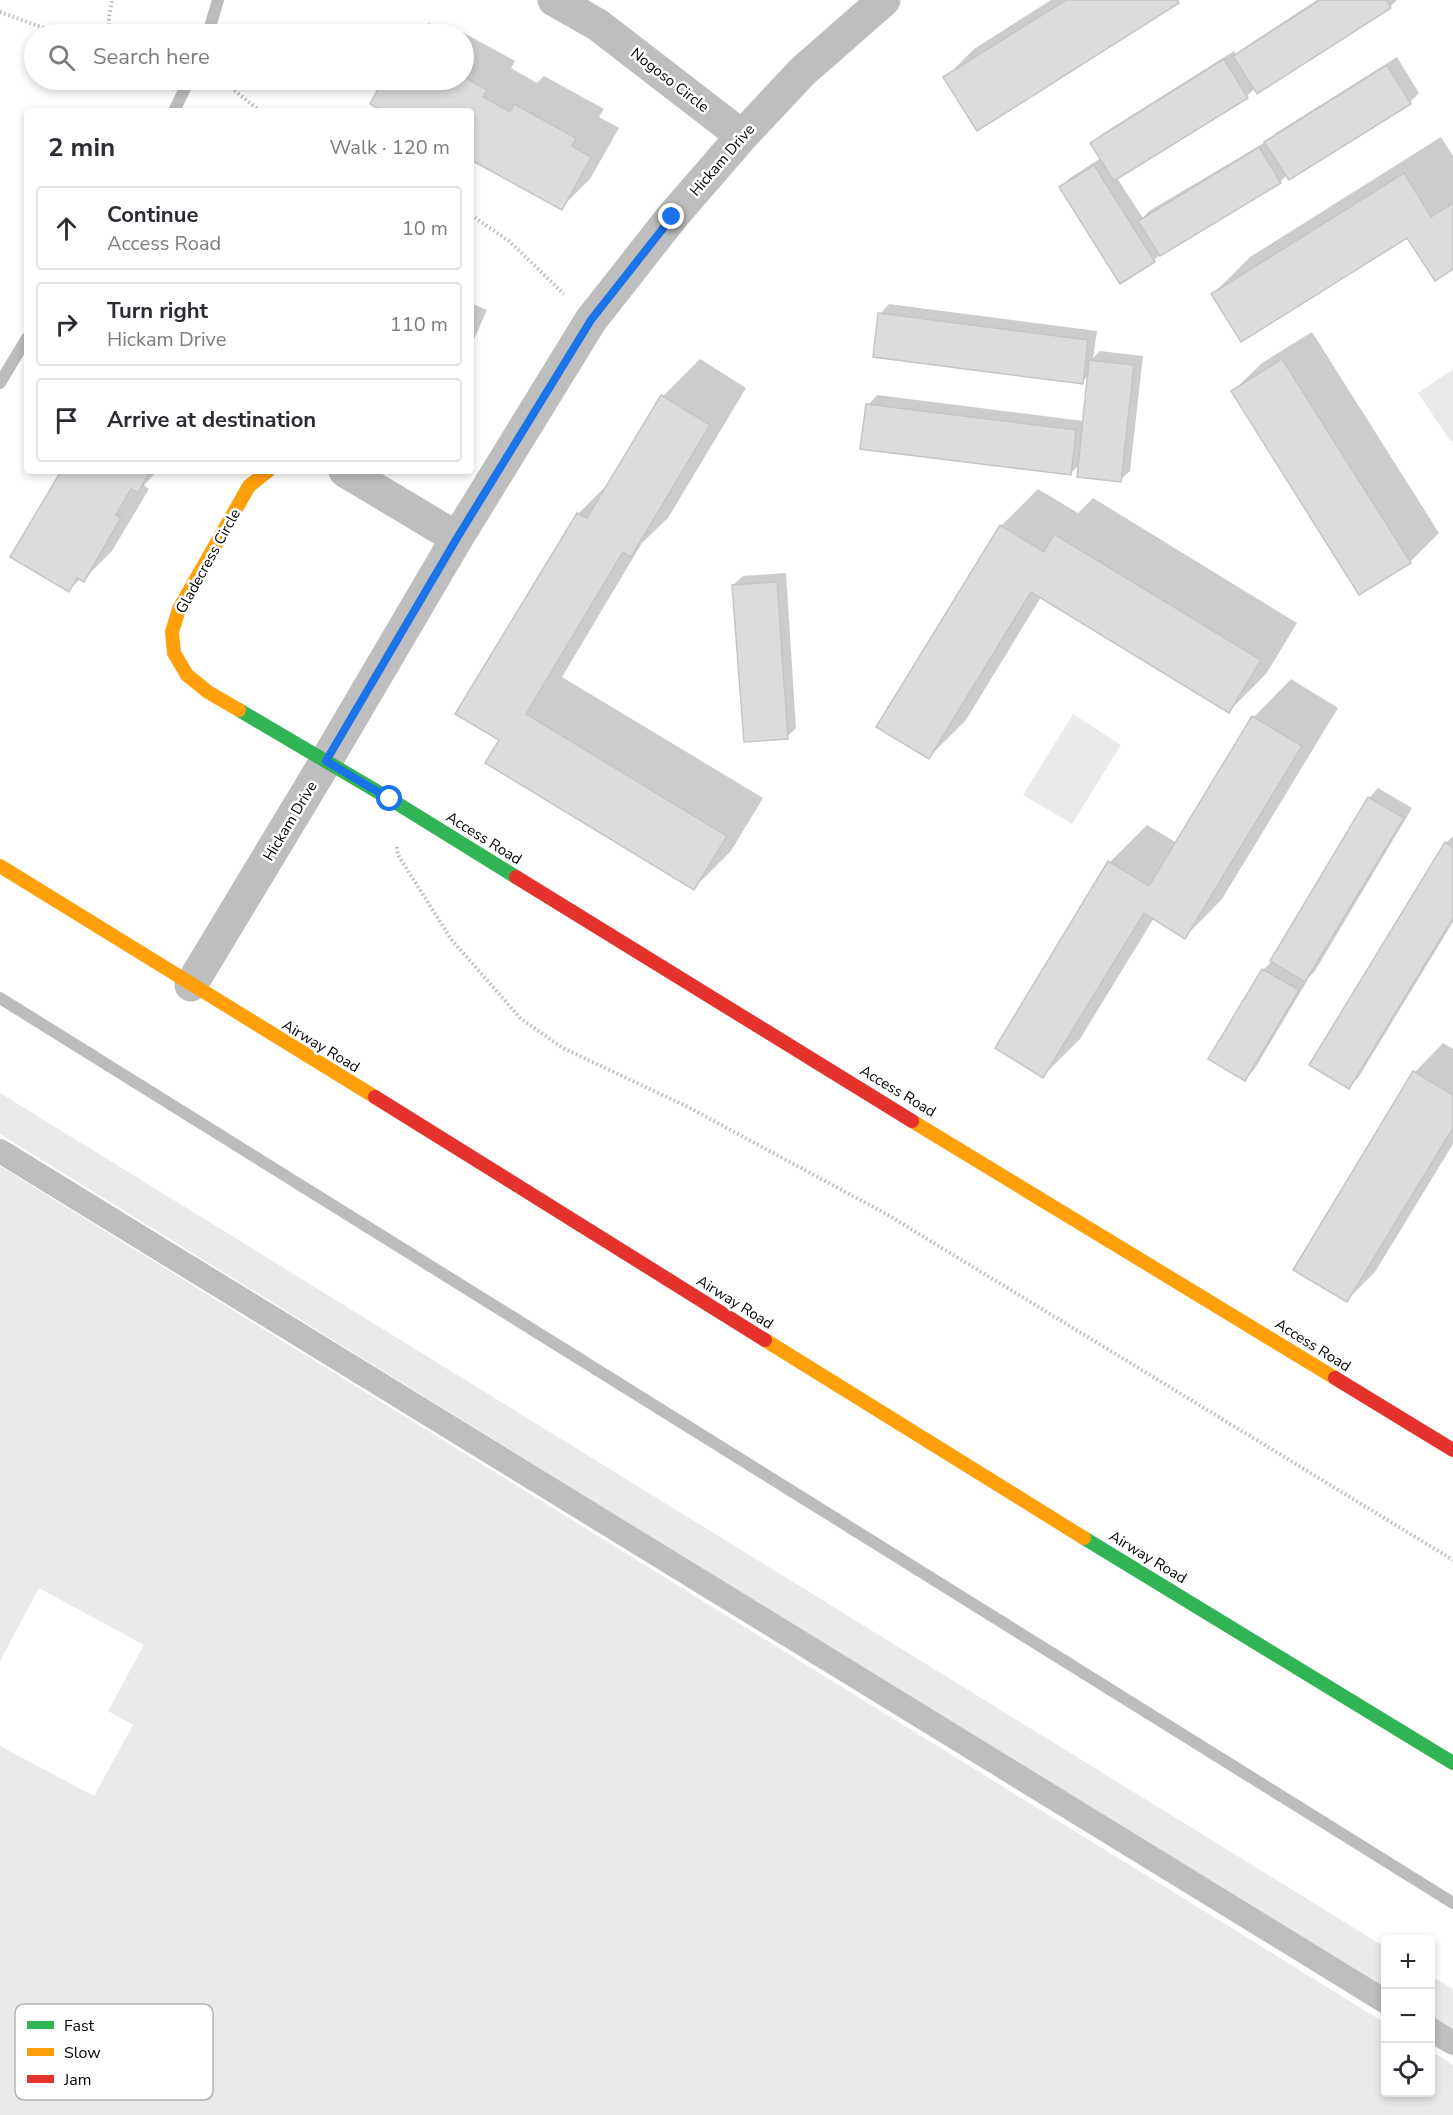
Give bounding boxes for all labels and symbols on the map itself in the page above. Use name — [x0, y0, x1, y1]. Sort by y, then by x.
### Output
street label: Nogoso Circle — [627, 43, 713, 117]
street label: Hickam Drive — [685, 120, 759, 200]
route end — [658, 203, 684, 229]
street label: Gladecress Circle — [171, 505, 245, 617]
street label: Hickam Drive — [258, 777, 322, 865]
route start — [376, 785, 402, 811]
street label: Access Road — [442, 807, 526, 869]
street label: Airway Road — [279, 1015, 363, 1077]
street label: Access Road — [856, 1060, 940, 1122]
street label: Airway Road — [693, 1270, 777, 1334]
street label: Access Road — [1271, 1314, 1355, 1376]
street label: Airway Road — [1106, 1526, 1190, 1588]
legend — [15, 2004, 213, 2100]
text: Fast — [64, 2015, 95, 2037]
text: Slow — [64, 2042, 101, 2064]
text: Jam — [63, 2069, 91, 2091]

